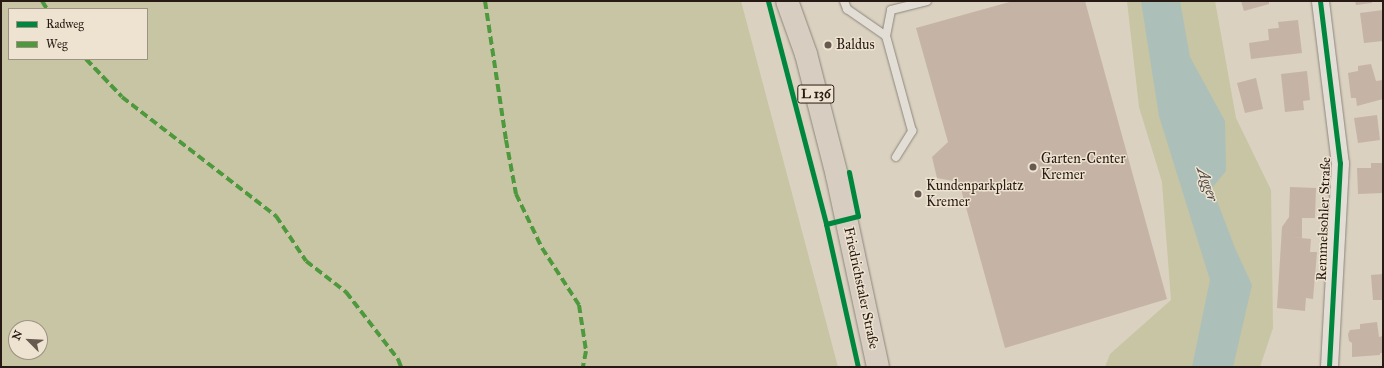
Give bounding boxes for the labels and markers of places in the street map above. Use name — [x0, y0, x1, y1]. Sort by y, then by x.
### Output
place label: Baldus — [836, 37, 875, 53]
marker: Baldus — [823, 40, 833, 50]
place label: Garten-Center Kremer — [1041, 151, 1125, 184]
marker: Garten-Center Kremer — [1028, 162, 1038, 172]
place label: Kundenparkplatz Kremer — [926, 178, 1024, 210]
marker: Kundenparkplatz Kremer — [913, 189, 923, 199]

